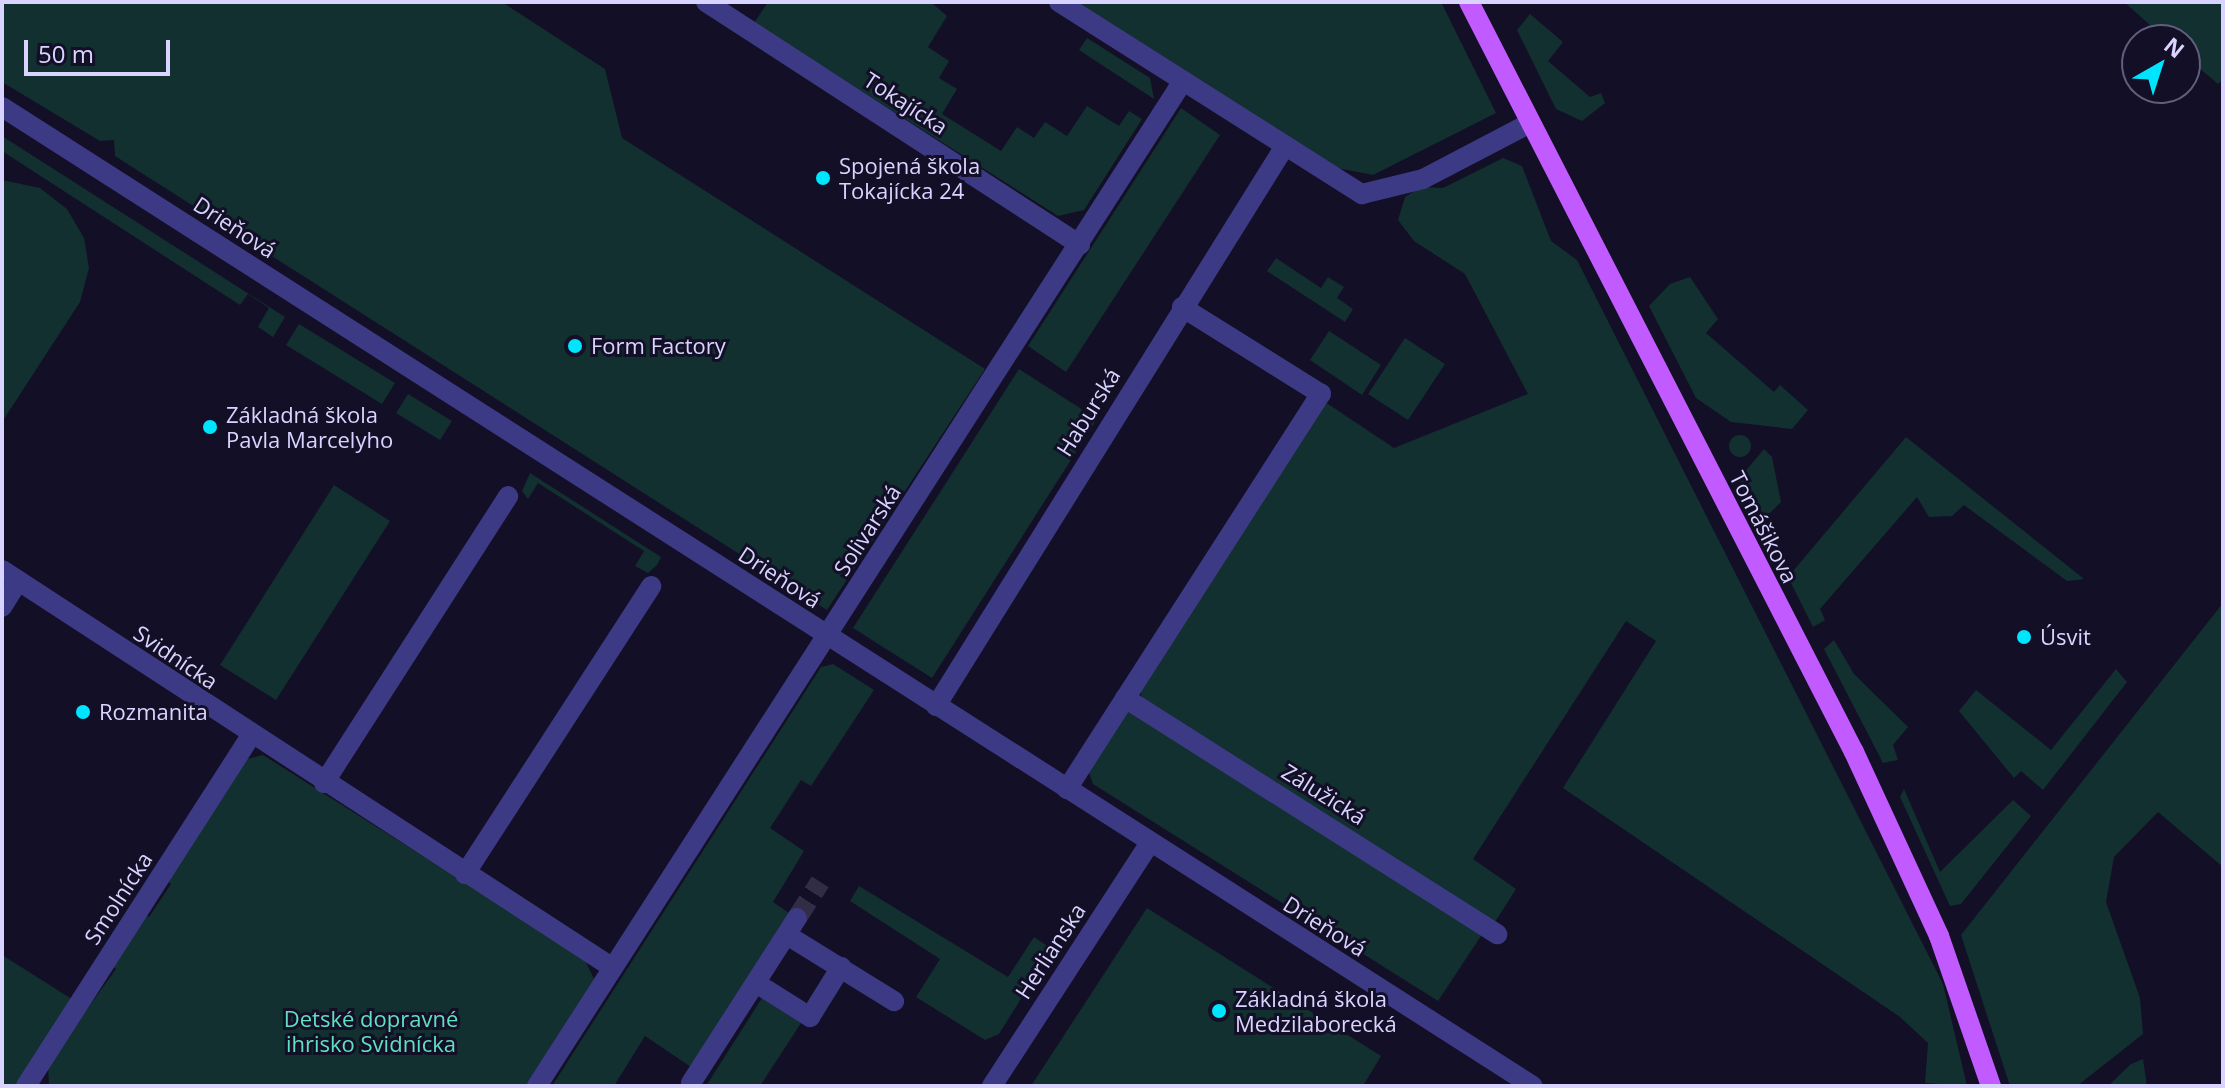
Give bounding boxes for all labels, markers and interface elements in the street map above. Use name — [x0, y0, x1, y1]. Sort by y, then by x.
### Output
scale bar — [28, 24, 174, 74]
north arrow — [2121, 24, 2201, 104]
text: N — [2158, 30, 2191, 64]
text: 50 m — [38, 37, 94, 70]
street label: Tokajícka — [859, 66, 953, 140]
place label: Spojená škola Tokajícka 24 — [839, 152, 980, 204]
marker: Spojená škola Tokajícka 24 — [814, 169, 832, 187]
street label: Drieňová — [189, 191, 281, 263]
place label: Form Factory — [591, 333, 726, 359]
marker: Form Factory — [566, 337, 584, 355]
street label: Haburská — [1051, 363, 1125, 461]
place label: Základná škola Pavla Marcelyho — [226, 401, 393, 452]
marker: Základná škola Pavla Marcelyho — [201, 418, 219, 436]
street label: Tomášikova — [1725, 467, 1803, 587]
street label: Solivarská — [828, 480, 906, 580]
street label: Drieňová — [734, 541, 826, 613]
street label: Svidnícka — [129, 619, 223, 695]
place label: Úsvit — [2040, 624, 2091, 650]
marker: Úsvit — [2015, 628, 2033, 646]
place label: Rozmanita — [99, 699, 208, 725]
marker: Rozmanita — [74, 703, 92, 721]
street label: Zálužická — [1277, 758, 1371, 830]
street label: Smolnícka — [78, 847, 158, 949]
street label: Drieňová — [1279, 890, 1371, 962]
street label: Herlianska — [1009, 898, 1091, 1004]
place label: Základná škola Medzilaborecká — [1235, 985, 1397, 1036]
marker: Základná škola Medzilaborecká — [1210, 1002, 1228, 1020]
park label: Detské dopravné ihrisko Svidnícka — [284, 1005, 458, 1056]

